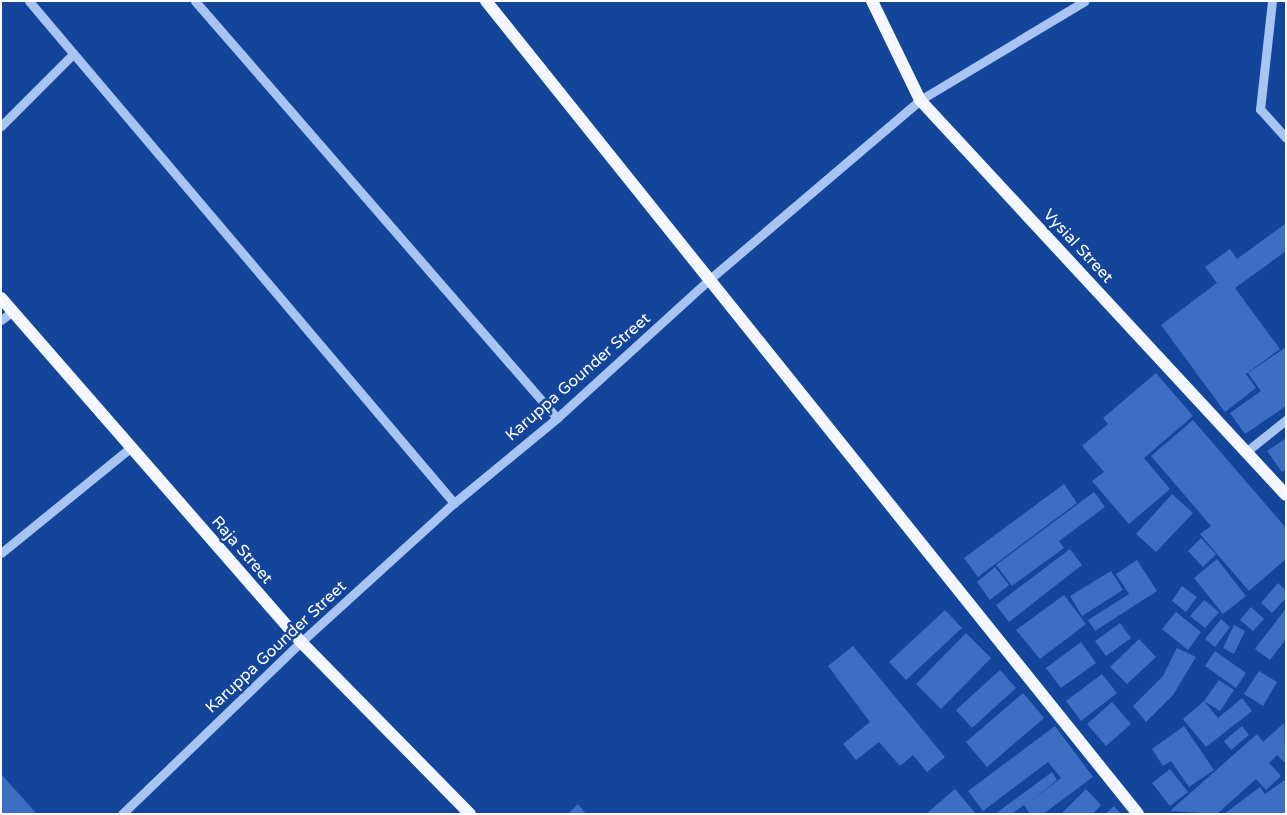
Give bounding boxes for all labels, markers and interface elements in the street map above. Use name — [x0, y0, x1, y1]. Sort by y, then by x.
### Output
street label: Vysial Street — [1039, 205, 1117, 287]
street label: Karuppa Gounder Street — [502, 309, 654, 445]
street label: Raja Street — [207, 512, 277, 588]
street label: Karuppa Gounder Street — [202, 577, 350, 717]

